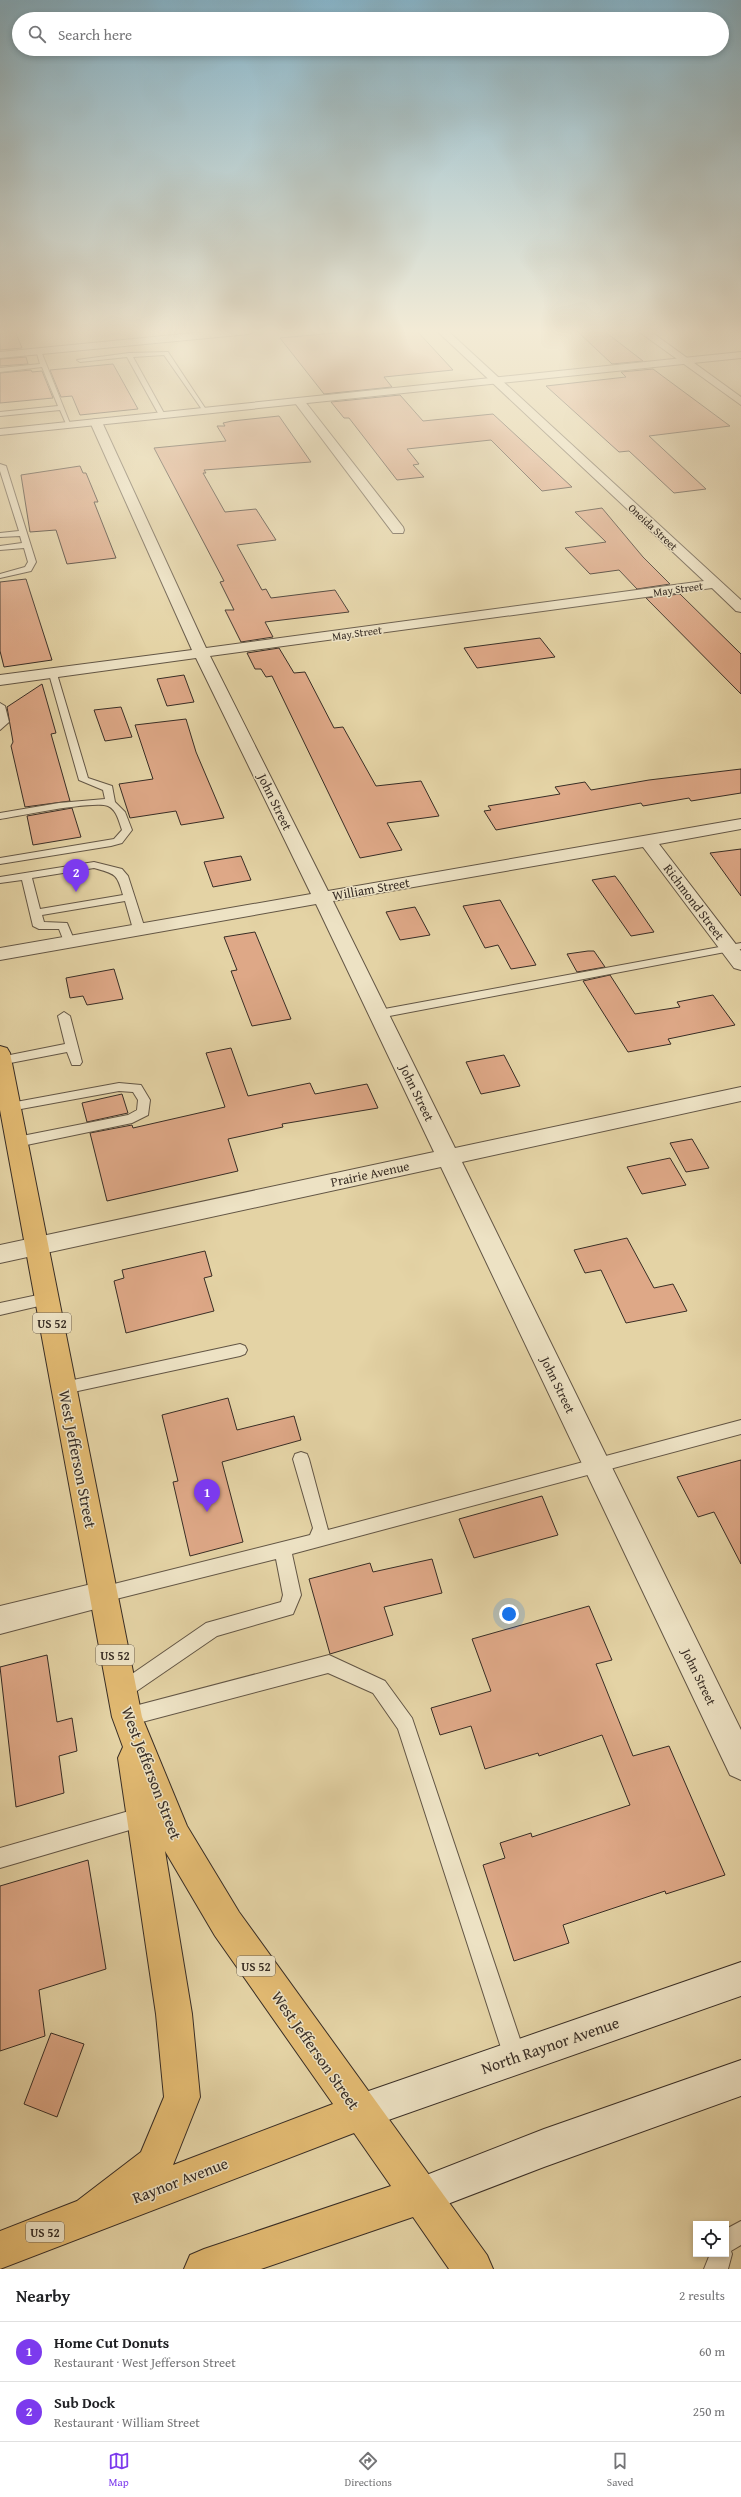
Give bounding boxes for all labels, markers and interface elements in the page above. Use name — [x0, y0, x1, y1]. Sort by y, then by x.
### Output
search box — [12, 12, 729, 56]
icon: search — [26, 23, 48, 45]
text: Search here — [58, 24, 132, 45]
street label: Oneida Street — [625, 500, 681, 554]
street label: May Street — [652, 578, 704, 600]
street label: May Street — [331, 622, 383, 644]
street label: John Street — [252, 769, 297, 834]
pin: 2 — [63, 859, 89, 892]
street label: Richmond Street — [659, 860, 729, 944]
street label: William Street — [331, 873, 412, 905]
street label: John Street — [394, 1060, 439, 1125]
street label: Prairie Avenue — [329, 1156, 411, 1192]
road number: US 52 — [33, 1313, 71, 1333]
street label: John Street — [535, 1352, 580, 1417]
street label: West Jefferson Street — [53, 1388, 103, 1531]
pin: 1 — [194, 1479, 220, 1512]
your location — [499, 1604, 519, 1624]
street label: John Street — [676, 1644, 721, 1709]
road number: US 52 — [96, 1645, 134, 1665]
street label: West Jefferson Street — [116, 1703, 188, 1843]
road number: US 52 — [237, 1956, 275, 1976]
street label: West Jefferson Street — [266, 1986, 366, 2115]
street label: North Raynor Avenue — [478, 2010, 622, 2080]
street label: Raynor Avenue — [128, 2151, 232, 2209]
map controls — [693, 2221, 729, 2257]
button: locate — [693, 2221, 729, 2257]
road number: US 52 — [26, 2222, 64, 2242]
text: Nearby — [16, 2283, 70, 2308]
text: 2 results — [679, 2286, 725, 2305]
text: Home Cut Donuts — [54, 2332, 169, 2353]
text: 1 — [26, 2342, 32, 2361]
text: 60 m — [699, 2342, 725, 2361]
text: Restaurant · West Jefferson Street — [54, 2353, 236, 2372]
text: Sub Dock — [54, 2392, 115, 2413]
text: 2 — [26, 2402, 32, 2421]
text: 250 m — [693, 2402, 725, 2421]
text: Restaurant · William Street — [54, 2413, 200, 2432]
tab: Map — [108, 2450, 130, 2490]
tab: Directions — [345, 2450, 392, 2490]
tab: Saved — [607, 2450, 633, 2490]

